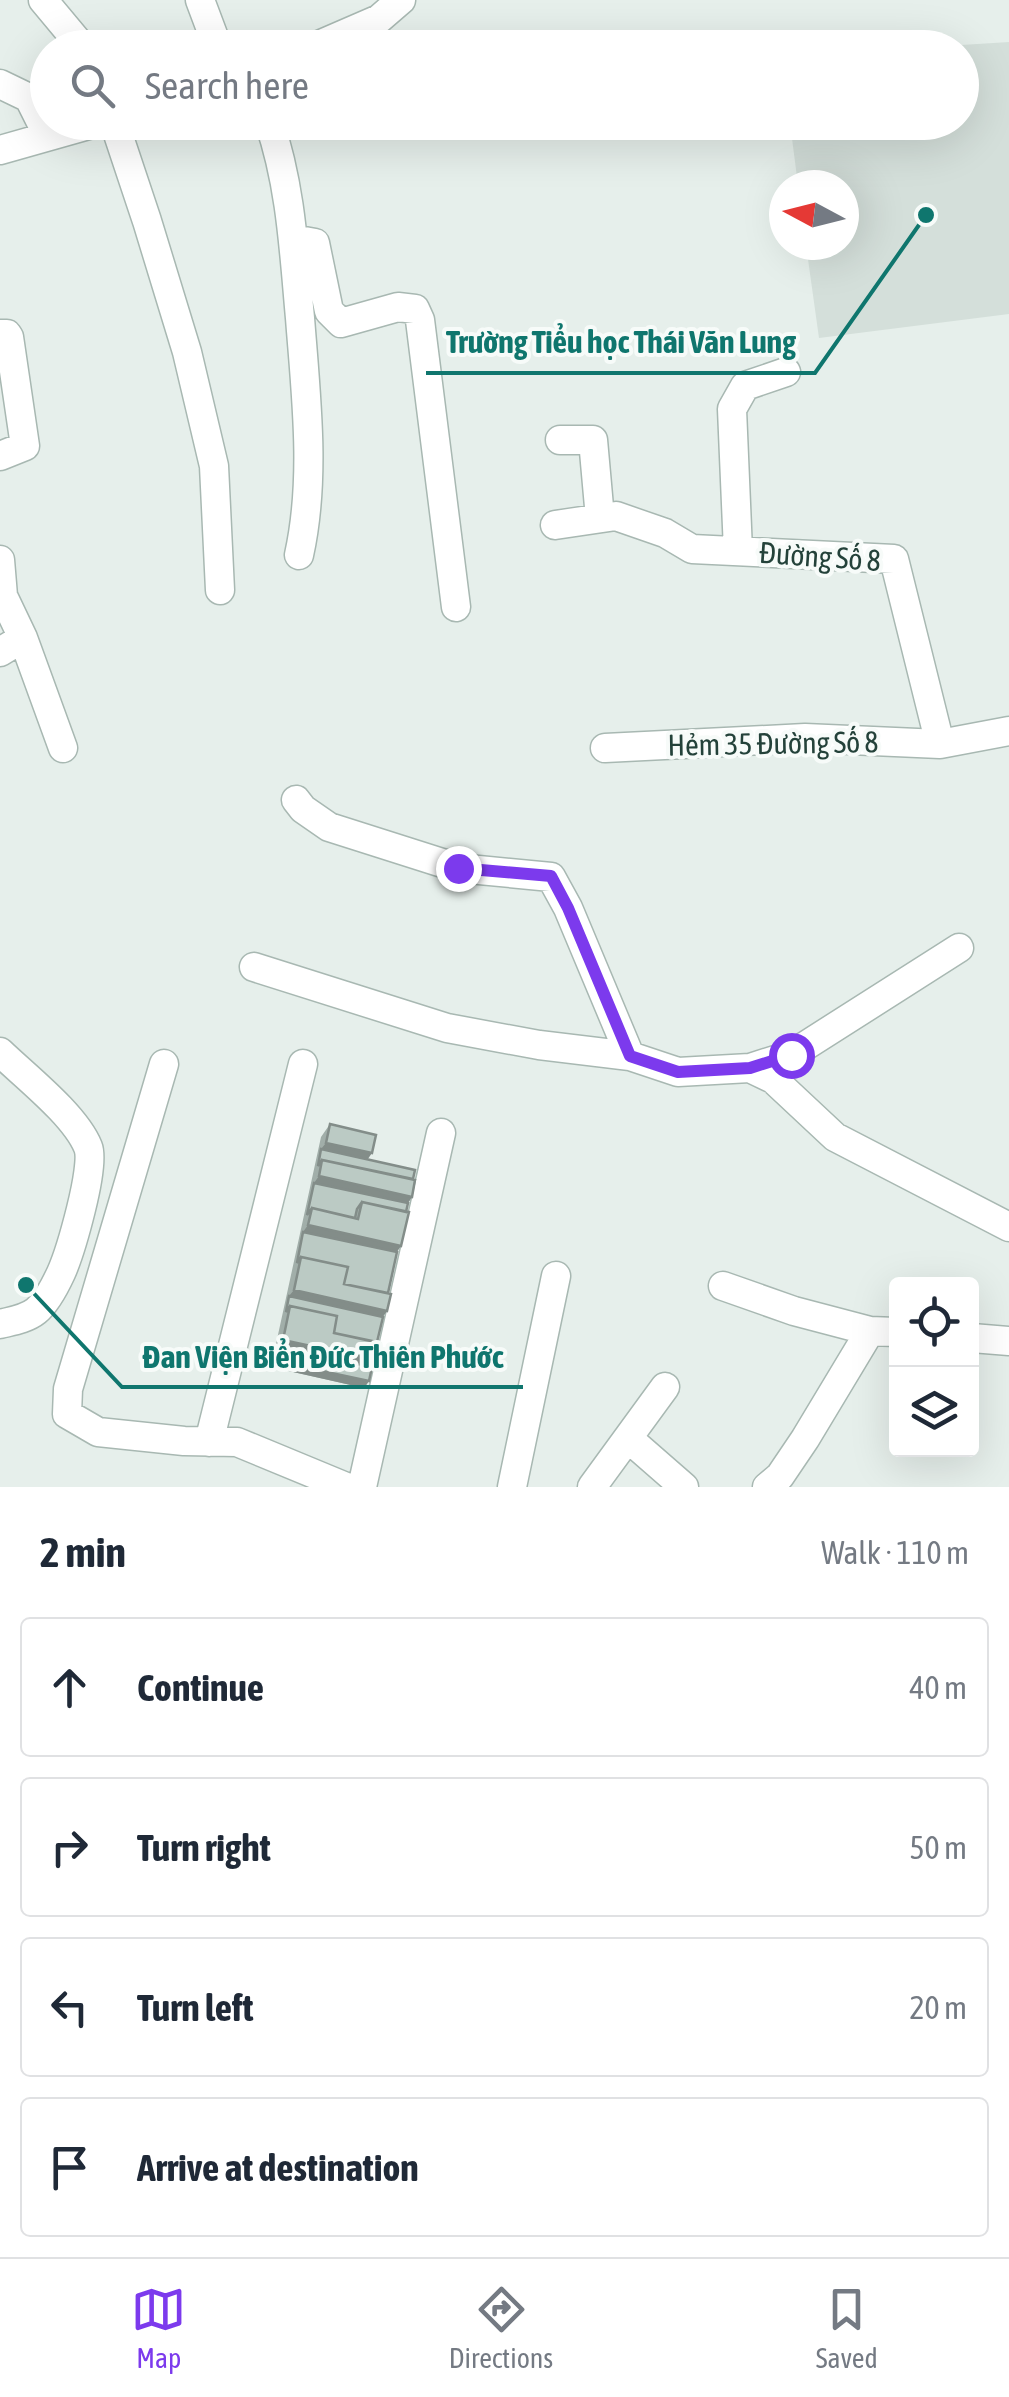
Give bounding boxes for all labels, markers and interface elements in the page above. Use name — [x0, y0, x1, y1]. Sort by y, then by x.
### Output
search box — [30, 30, 979, 140]
icon: search — [65, 58, 120, 113]
text: Search here — [145, 64, 309, 107]
north arrow — [769, 170, 859, 260]
callout: Trường Tiểu học Thái Văn Lung — [426, 311, 815, 373]
text: Trường Tiểu học Thái Văn Lung — [446, 323, 796, 360]
street label: Đường Số 8 — [758, 535, 882, 577]
street label: Hẻm 35 Đường Số 8 — [667, 724, 879, 762]
route end — [436, 846, 482, 892]
route start — [769, 1033, 815, 1079]
map controls — [889, 1277, 979, 1457]
button: locate — [889, 1277, 979, 1367]
callout: Đan Viện Biển Đức Thiên Phước — [122, 1325, 523, 1387]
text: Đan Viện Biển Đức Thiên Phước — [143, 1338, 504, 1375]
button: layers — [889, 1367, 979, 1457]
text: 2 min — [40, 1528, 126, 1576]
text: Walk · 110 m — [821, 1534, 969, 1571]
icon: ahead — [42, 1660, 97, 1715]
text: Continue — [137, 1666, 264, 1709]
text: 40 m — [909, 1669, 967, 1706]
icon: right — [42, 1820, 97, 1875]
text: Turn right — [137, 1826, 271, 1869]
text: 50 m — [909, 1829, 967, 1866]
icon: left — [42, 1980, 97, 2035]
text: Turn left — [137, 1986, 253, 2029]
text: 20 m — [909, 1989, 967, 2026]
icon: arrive — [42, 2140, 97, 2195]
text: Arrive at destination — [137, 2146, 419, 2189]
tab: Map — [131, 2282, 186, 2374]
tab: Directions — [449, 2282, 553, 2374]
tab: Saved — [816, 2282, 878, 2374]

